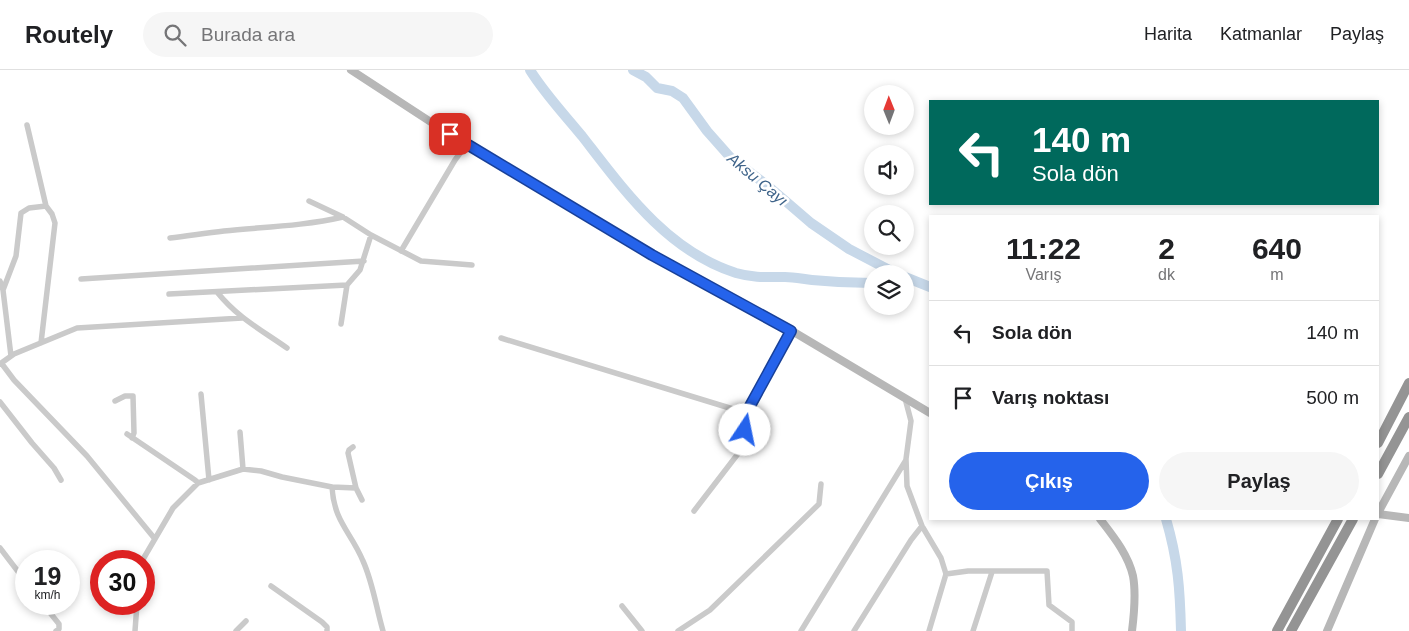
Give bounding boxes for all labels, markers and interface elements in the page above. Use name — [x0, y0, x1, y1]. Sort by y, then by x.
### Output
search box — [143, 12, 493, 57]
text: Routely — [25, 21, 113, 48]
icon: search — [161, 21, 189, 49]
text: Burada ara — [201, 24, 295, 45]
text: Harita — [1144, 24, 1192, 44]
text: Katmanlar — [1220, 24, 1302, 44]
text: Paylaş — [1330, 24, 1384, 44]
north arrow — [864, 85, 914, 135]
map controls — [864, 85, 914, 315]
pin — [429, 113, 471, 155]
icon: arrive — [436, 120, 464, 148]
icon: left — [949, 120, 1014, 185]
text: 140 m — [1032, 120, 1131, 159]
button: sound — [864, 145, 914, 195]
water label: Aksu Çayı — [724, 149, 791, 209]
text: Sola dön — [1032, 161, 1119, 186]
button: search — [864, 205, 914, 255]
text: 11:22 — [1006, 232, 1081, 265]
text: 2 — [1158, 232, 1175, 265]
text: 640 — [1252, 232, 1302, 265]
button: layers — [864, 265, 914, 315]
text: Varış — [1025, 266, 1062, 283]
text: dk — [1158, 266, 1175, 283]
text: m — [1270, 266, 1284, 283]
icon: left — [949, 319, 977, 347]
text: Sola dön — [992, 322, 1072, 343]
text: 140 m — [1306, 322, 1359, 343]
icon: arrive — [949, 384, 977, 412]
text: Varış noktası — [992, 387, 1109, 408]
text: 500 m — [1306, 387, 1359, 408]
position arrow — [718, 403, 770, 455]
button: Çıkış — [949, 452, 1149, 510]
button: Paylaş — [1159, 452, 1359, 510]
speed limit sign: 30 — [90, 550, 155, 615]
text: 19 — [34, 562, 61, 590]
text: km/h — [34, 588, 61, 602]

